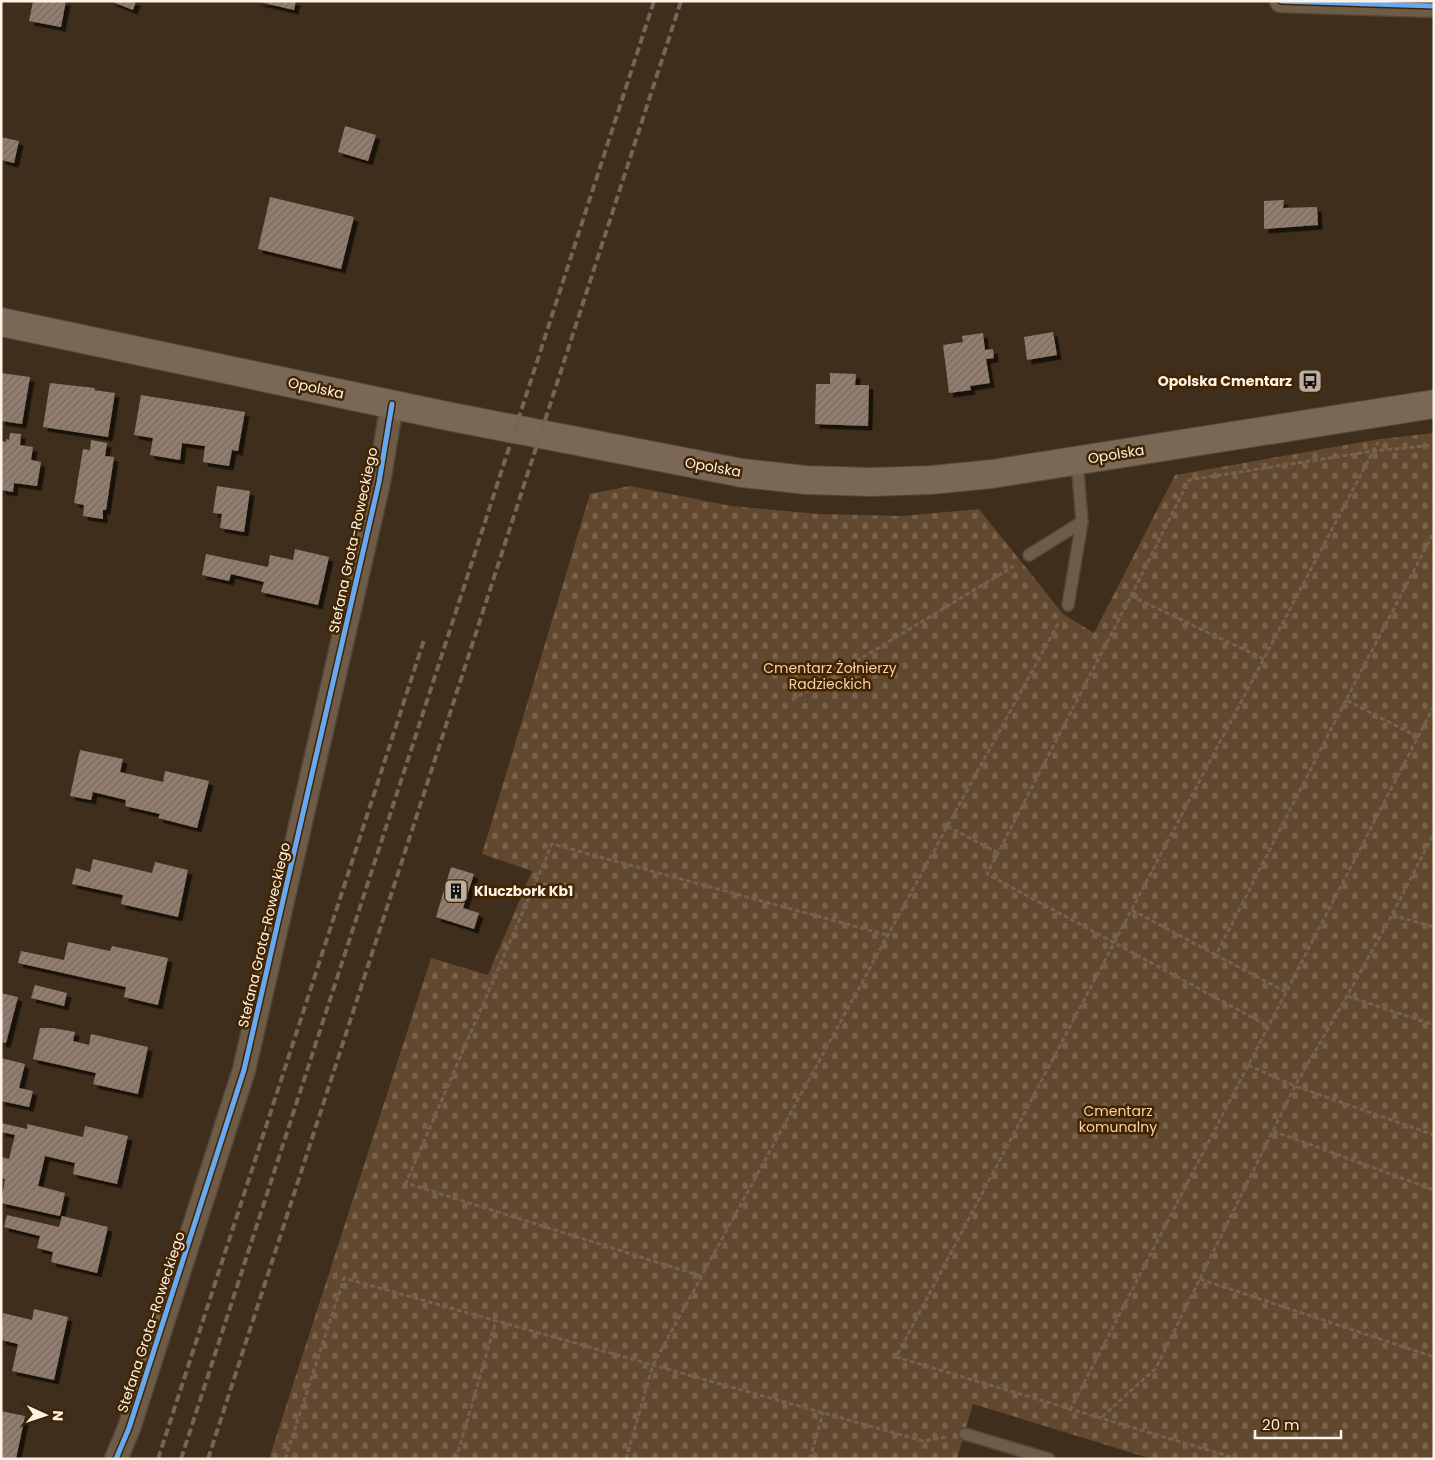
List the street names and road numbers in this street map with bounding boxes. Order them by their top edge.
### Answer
street label: Opolska [286,372,346,404]
street label: Opolska [1086,440,1146,468]
street label: Stefana Grota-Roweckiego [324,445,382,635]
street label: Opolska [683,452,743,482]
street label: Stefana Grota-Roweckiego [233,840,295,1030]
street label: Stefana Grota-Roweckiego [112,1229,190,1415]

